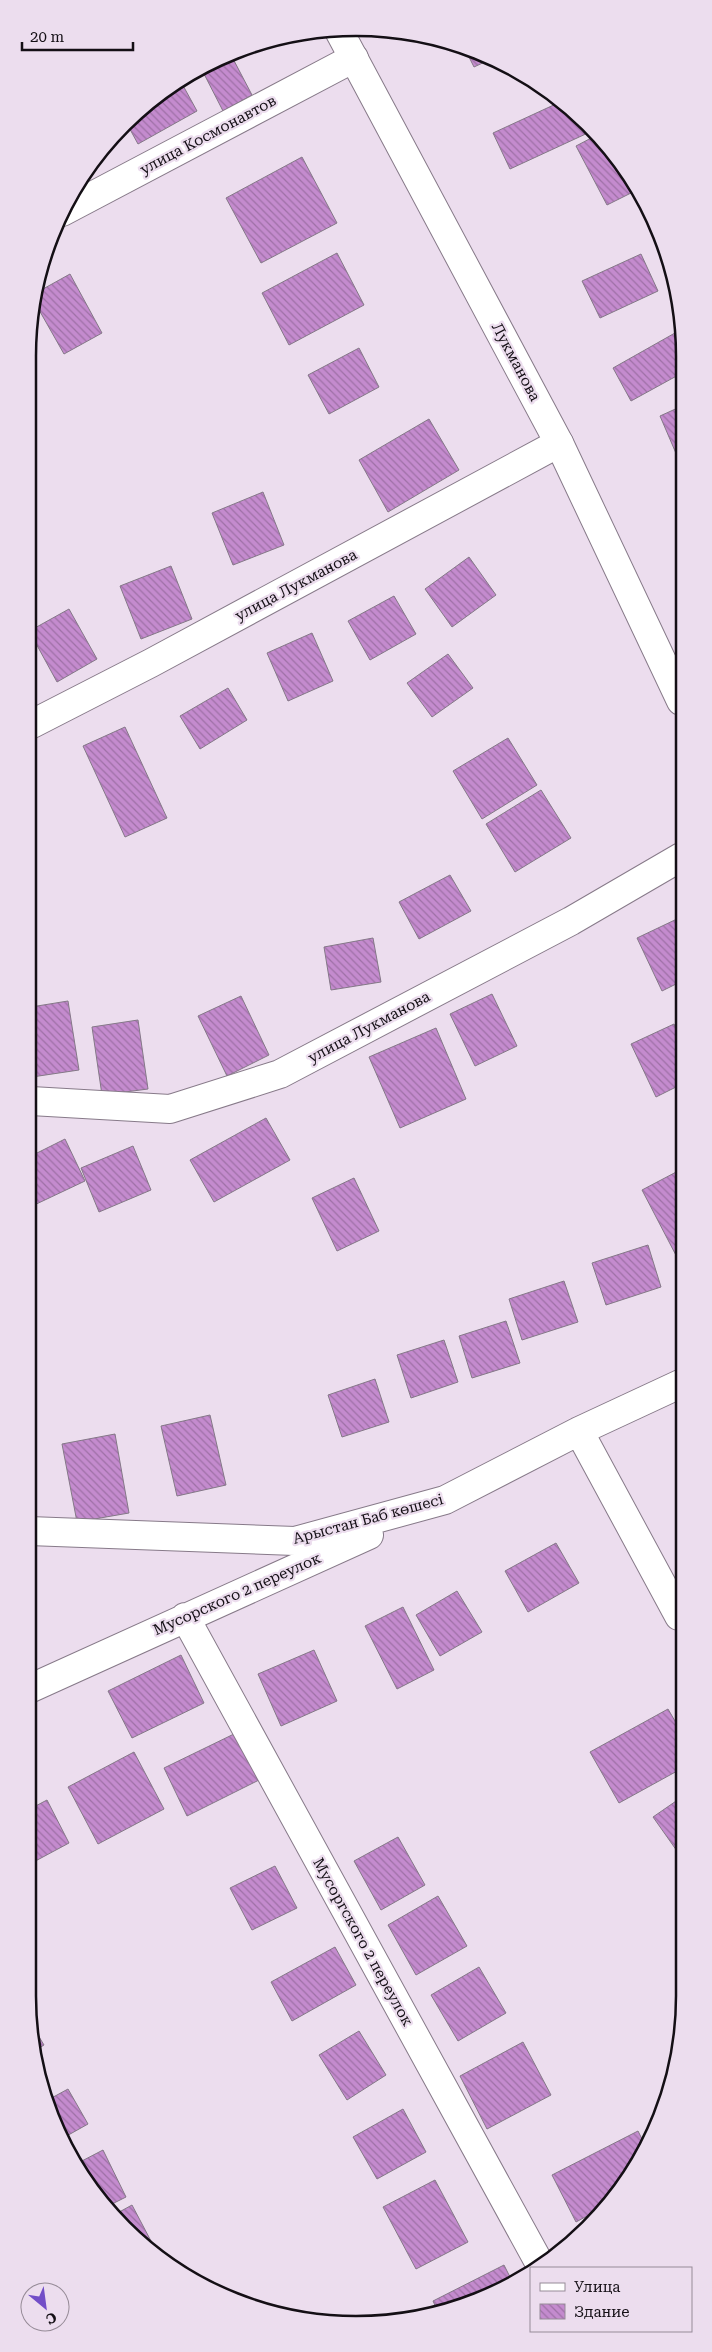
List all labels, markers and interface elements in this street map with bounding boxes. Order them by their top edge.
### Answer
scale bar [22,20,134,52]
text: 20 m [30,28,65,46]
street label: улица Космонавтов [137,91,279,179]
street label: Лукманова [488,320,544,404]
street label: улица Лукманова [232,545,360,625]
street label: улица Лукманова [305,987,433,1067]
street label: Арыстан Баб көшесі [291,1490,445,1548]
street label: Мусорского 2 переулок [150,1549,324,1639]
street label: Мусоргского 2 переулок [309,1855,417,2030]
legend [530,2267,692,2332]
text: Улица [574,2278,620,2296]
north arrow [20,2282,70,2332]
text: Здание [574,2303,630,2321]
text: С [43,2309,59,2328]

